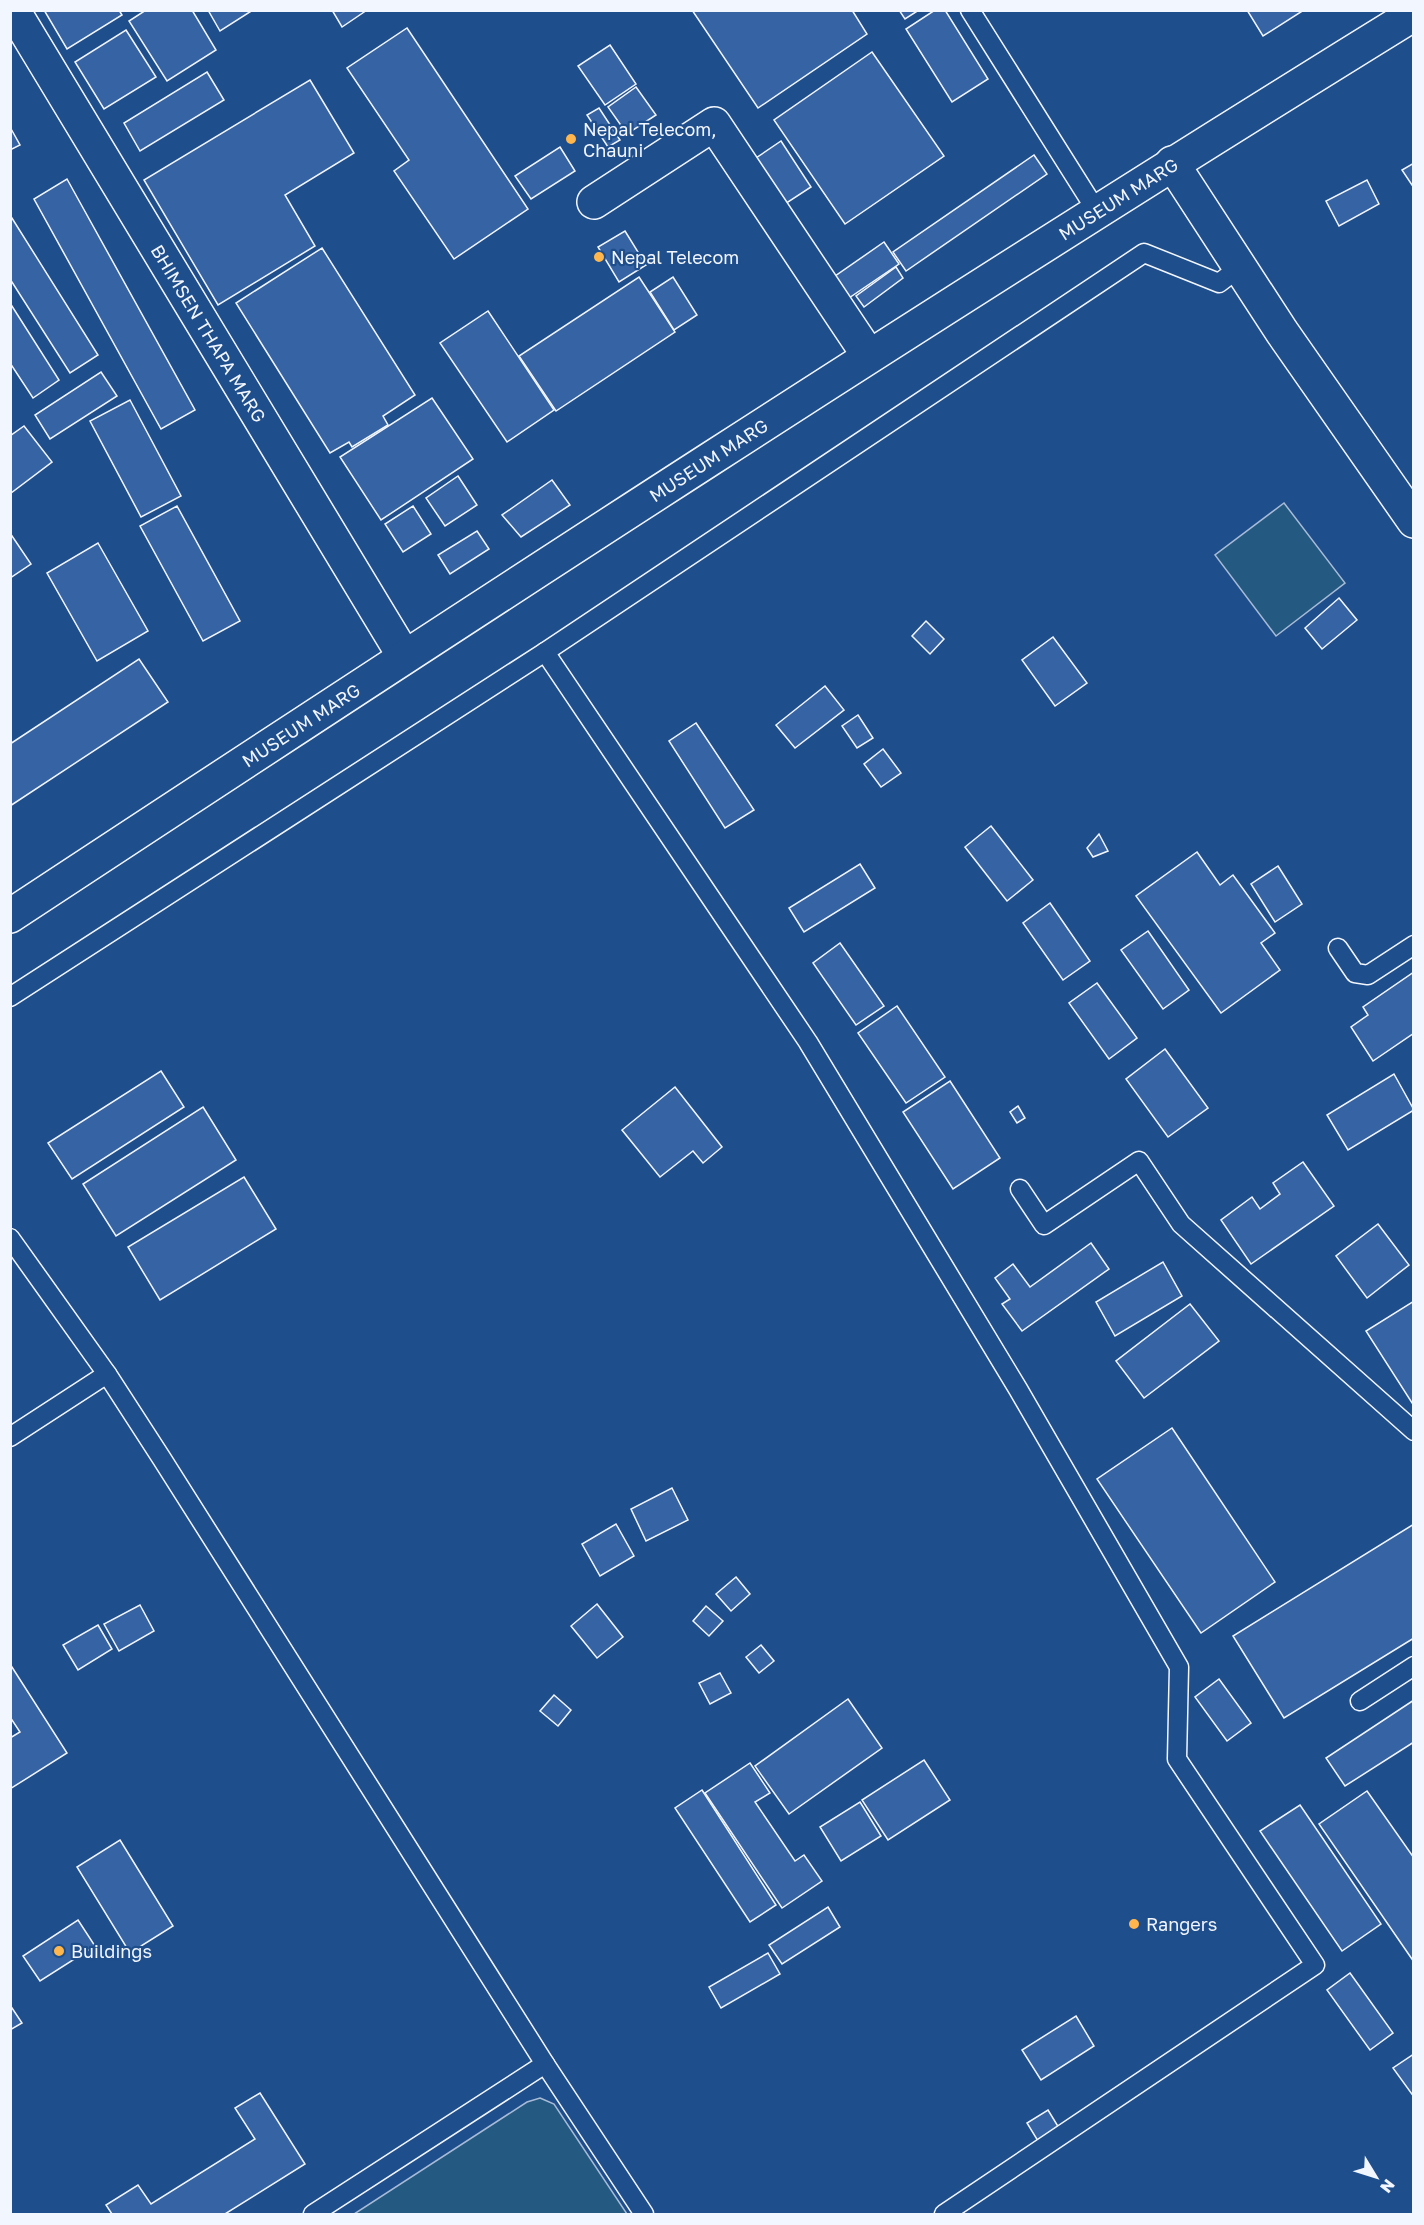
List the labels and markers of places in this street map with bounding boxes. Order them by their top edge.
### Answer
place label: Nepal Telecom, Chauni [583,118,717,161]
marker: Nepal Telecom, Chauni [564,132,578,146]
place label: Nepal Telecom [611,246,739,268]
marker: Nepal Telecom [592,250,606,264]
place label: Rangers [1146,1913,1217,1935]
marker: Rangers [1127,1917,1141,1931]
place label: Buildings [71,1940,152,1962]
marker: Buildings [52,1944,66,1958]

